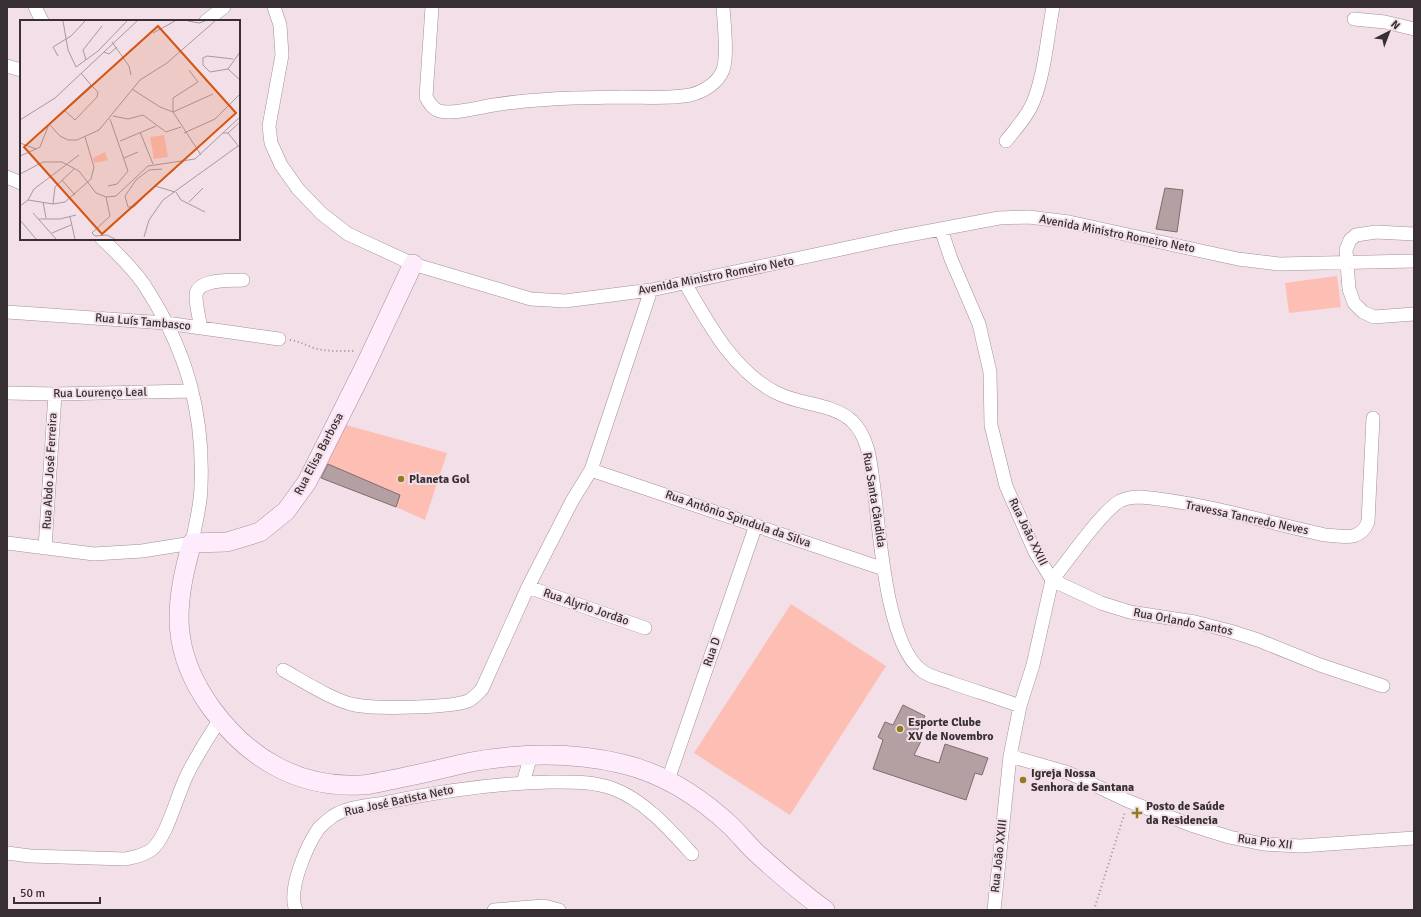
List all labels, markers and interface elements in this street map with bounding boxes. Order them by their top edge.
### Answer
north arrow [1369,12,1409,52]
text: N [1388,18,1403,32]
inset map [20,20,240,240]
street label: Avenida Ministro Romeiro Neto [1038,212,1196,256]
street label: Avenida Ministro Romeiro Neto [637,254,795,298]
street label: Rua Luís Tambasco [95,310,191,334]
street label: Rua Lourenço Leal [53,385,147,401]
street label: Rua Elisa Barbosa [291,410,347,498]
street label: Rua Abdo José Ferreira [39,412,61,530]
street label: Rua Santa Cândida [859,451,889,549]
place label: Planeta Gol [409,472,470,487]
marker: Planeta Gol [396,474,406,484]
street label: Rua Antônio Spindula da Silva [663,487,813,551]
street label: Rua João XXIII [1005,496,1051,568]
street label: Travessa Tancredo Neves [1184,498,1310,538]
street label: Rua Alyrio Jordão [541,585,631,629]
street label: Rua Orlando Santos [1132,605,1234,639]
street label: Rua D [700,635,724,669]
place label: Esporte Clube XV de Novembro [908,715,993,744]
marker: Esporte Clube XV de Novembro [895,724,905,734]
place label: Igreja Nossa Senhora de Santana [1031,766,1134,795]
marker: Igreja Nossa Senhora de Santana [1018,775,1028,785]
street label: Rua José Batista Neto [343,782,455,820]
place label: Posto de Saúde da Residencia [1146,799,1225,828]
marker: Posto de Saúde da Residencia [1131,807,1143,819]
street label: Rua João XXIII [988,819,1010,893]
street label: Rua Pio XII [1237,831,1293,853]
scale bar [14,879,100,905]
text: 50 m [20,886,45,901]

